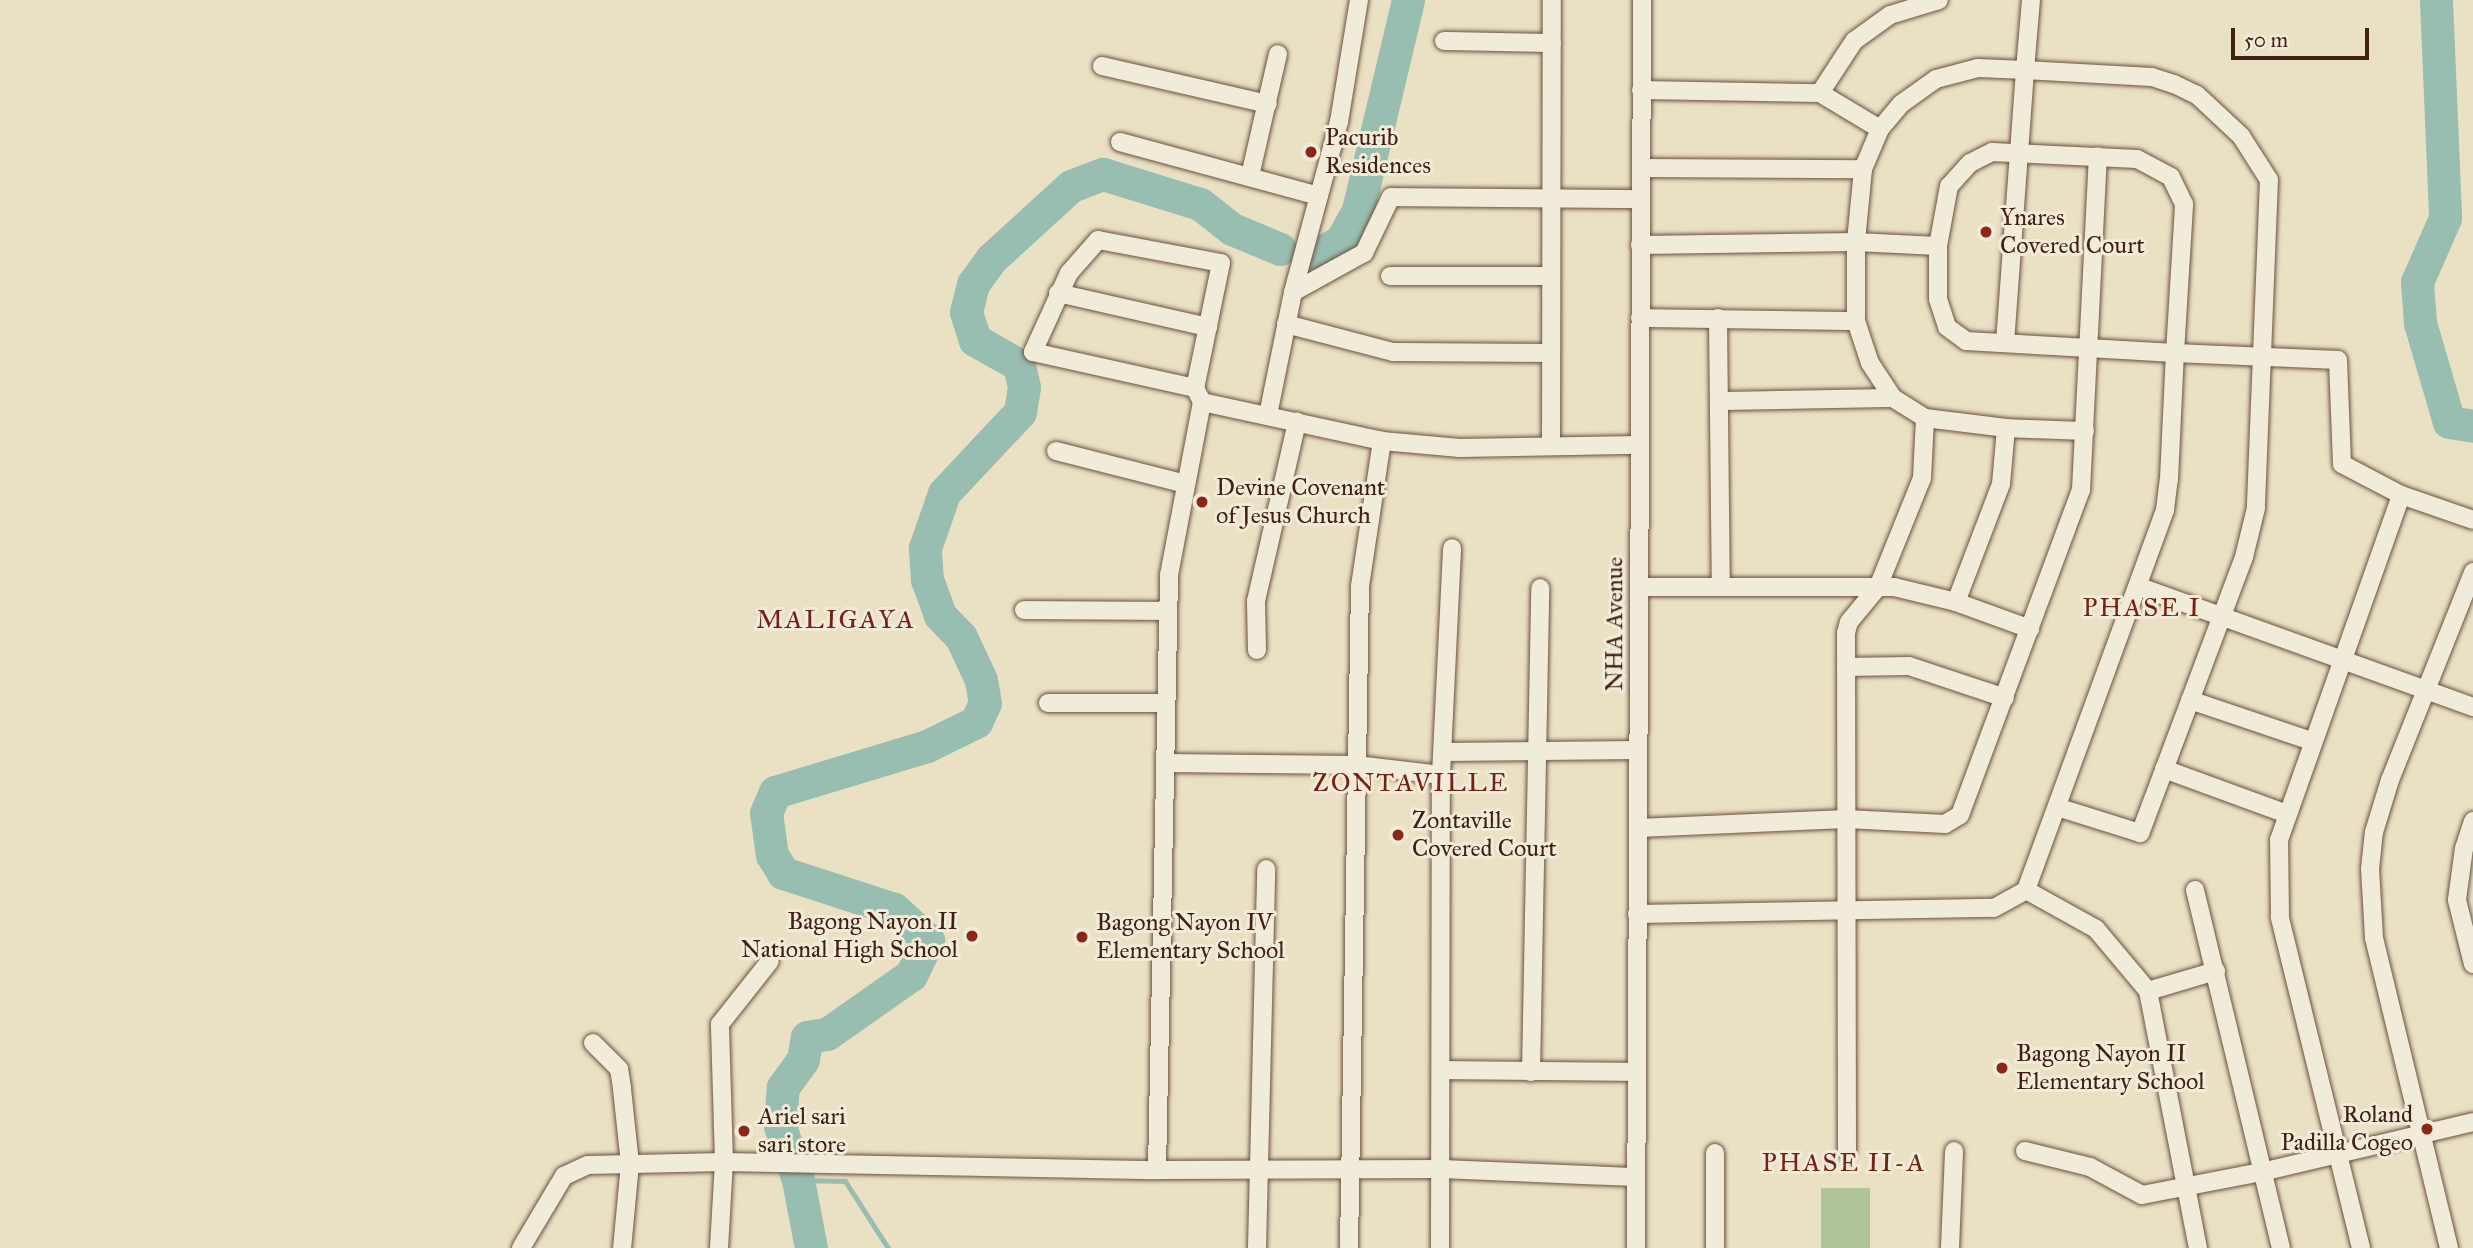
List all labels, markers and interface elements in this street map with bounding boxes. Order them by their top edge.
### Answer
scale bar [2235,14,2373,58]
text: 50 m [2244,27,2288,53]
place label: Pacurib Residences [1325,124,1431,180]
marker: Pacurib Residences [1303,144,1319,160]
place label: Ynares Covered Court [2000,204,2145,260]
marker: Ynares Covered Court [1978,224,1994,240]
place label: Devine Covenant of Jesus Church [1216,474,1385,530]
marker: Devine Covenant of Jesus Church [1194,494,1210,510]
street label: NHA Avenue [1601,557,1629,691]
district label: PHASE I [2083,592,2201,624]
district label: MALIGAYA [757,604,915,636]
district label: ZONTAVILLE [1314,767,1508,799]
place label: Zontaville Covered Court [1412,807,1557,863]
marker: Zontaville Covered Court [1390,827,1406,843]
place label: Bagong Nayon II National High School [741,908,958,964]
place label: Bagong Nayon IV Elementary School [1096,909,1285,965]
marker: Bagong Nayon II National High School [964,928,980,944]
marker: Bagong Nayon IV Elementary School [1074,929,1090,945]
place label: Bagong Nayon II Elementary School [2016,1040,2205,1096]
marker: Bagong Nayon II Elementary School [1994,1060,2010,1076]
place label: Roland Padilla Cogeo [2281,1101,2413,1157]
place label: Ariel sari sari store [758,1103,846,1159]
marker: Roland Padilla Cogeo [2419,1121,2435,1137]
marker: Ariel sari sari store [736,1123,752,1139]
district label: PHASE II-A [1763,1147,1925,1179]

